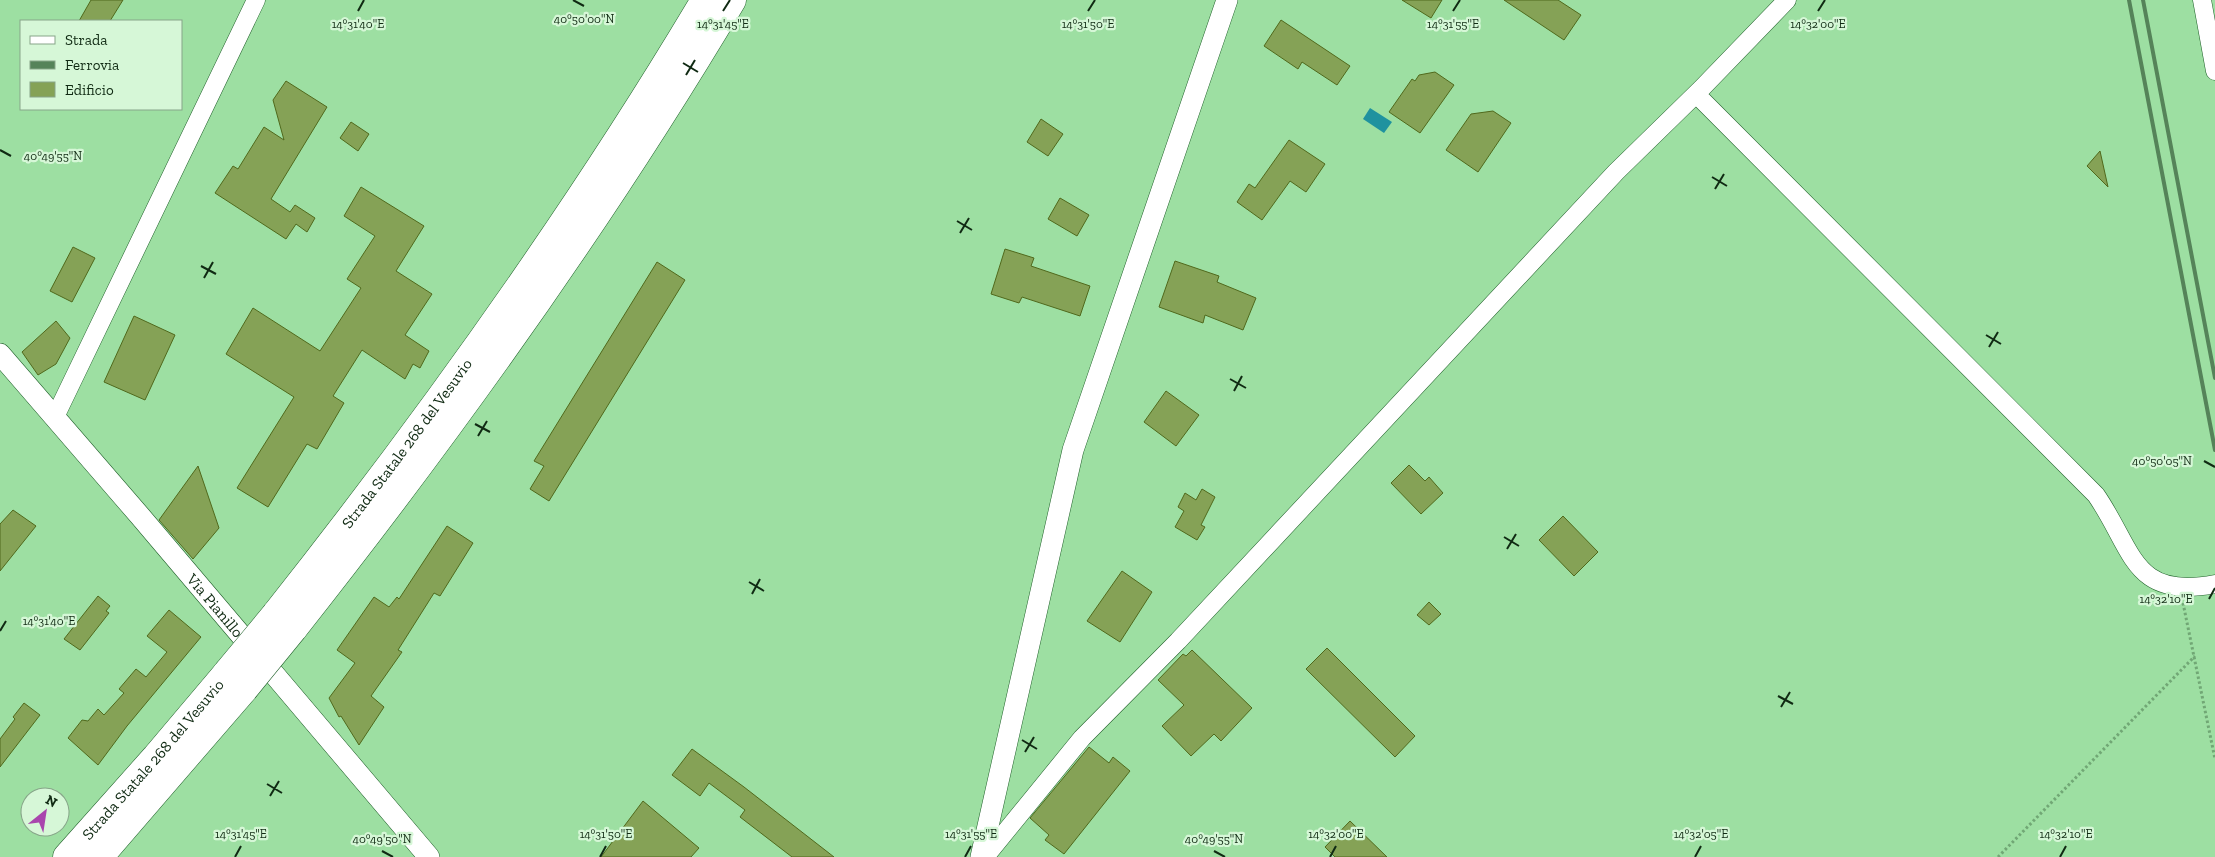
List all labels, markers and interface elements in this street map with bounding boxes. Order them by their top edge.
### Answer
text: 40°50'00"N [554,12,614,26]
text: 14°31'40"E [332,17,384,31]
text: 14°31'45"E [697,17,749,31]
text: 14°31'50"E [1062,17,1114,31]
text: 14°31'55"E [1427,17,1479,31]
text: 14°32'00"E [1790,17,1846,31]
legend [20,20,182,110]
text: Strada [65,31,108,49]
text: Ferrovia [65,56,119,74]
text: Edificio [65,81,114,99]
text: 40°49'55"N [24,149,82,163]
street label: Strada Statale 268 del Vesuvio [338,355,476,532]
text: 40°50'05"N [2132,454,2192,468]
street label: Via Pianillo [182,569,248,641]
text: 14°32'10"E [2140,592,2192,606]
text: 14°31'40"E [23,614,75,628]
street label: Strada Statale 268 del Vesuvio [78,675,228,844]
north arrow [20,787,70,837]
text: N [42,791,60,811]
text: 14°31'45"E [215,827,267,841]
text: 14°31'50"E [580,827,632,841]
text: 14°31'55"E [945,827,997,841]
text: 14°32'00"E [1308,827,1364,841]
text: 14°32'05"E [1674,827,1728,841]
text: 14°32'10"E [2040,827,2092,841]
text: 40°49'50"N [352,832,412,846]
text: 40°49'55"N [1185,832,1243,846]

